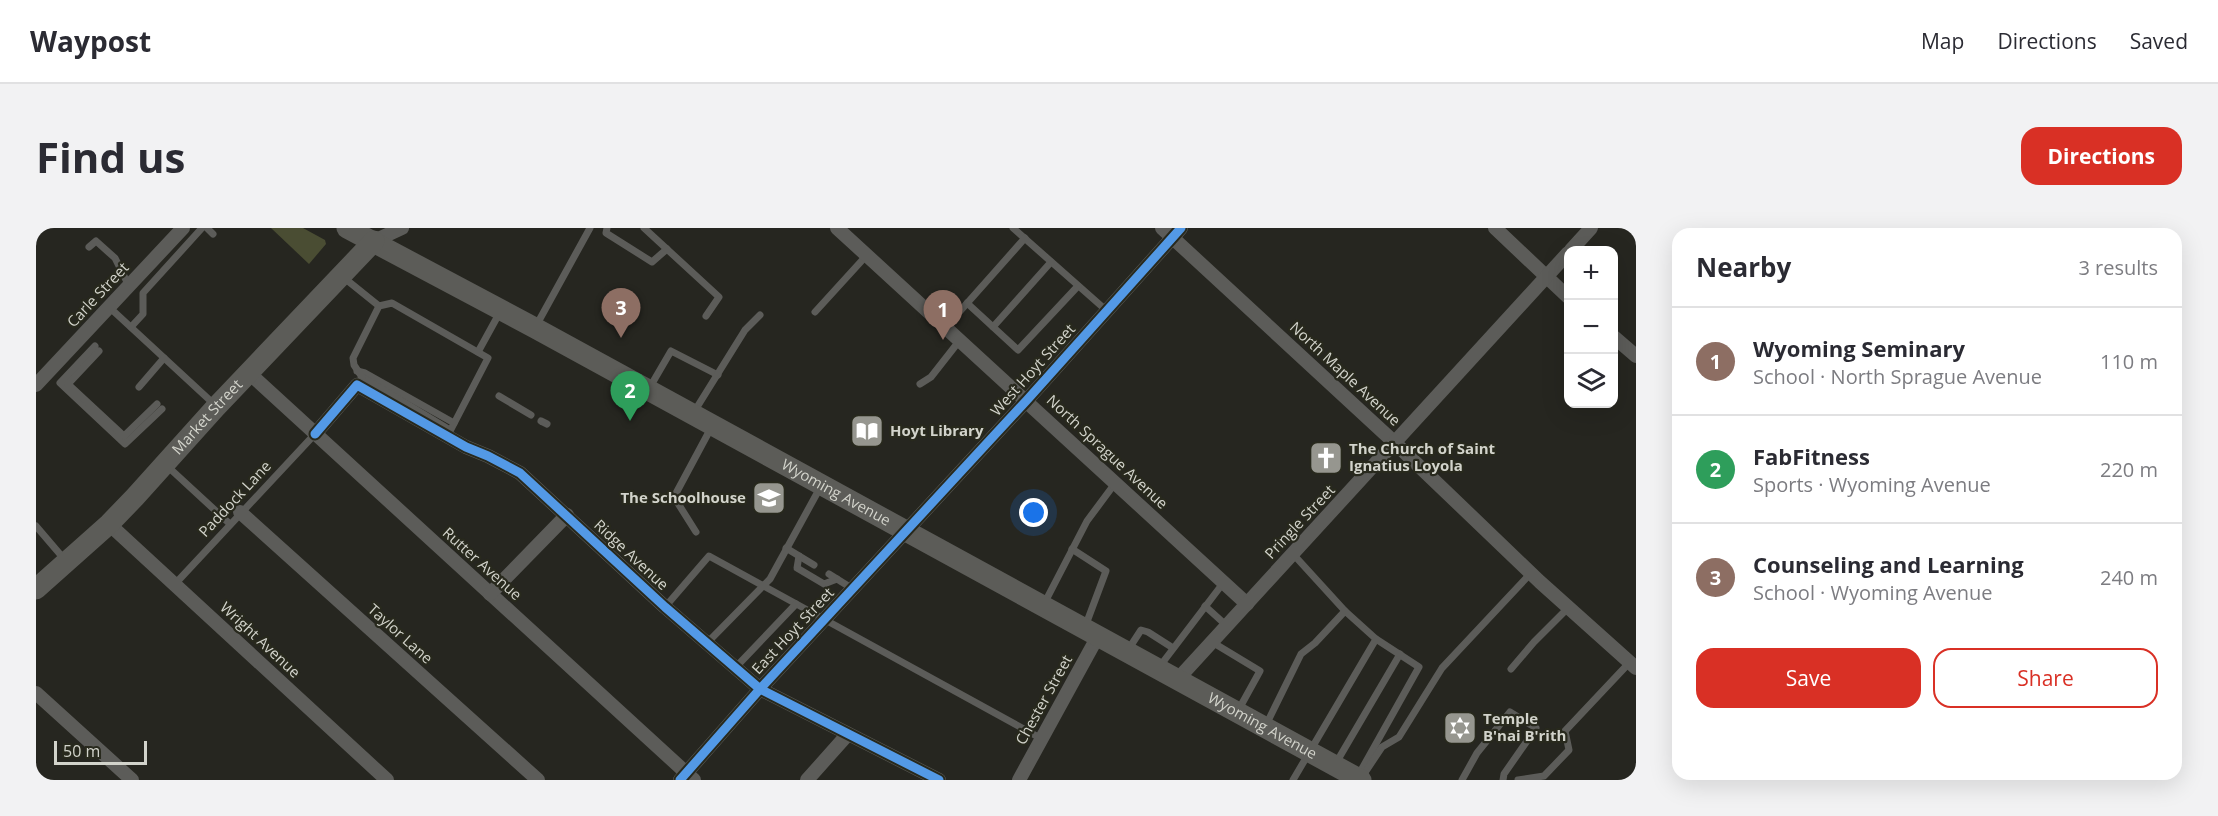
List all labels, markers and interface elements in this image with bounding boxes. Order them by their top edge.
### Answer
text: Waypost [30,22,151,60]
text: Map [1921,27,1964,55]
text: Directions [1997,27,2097,55]
text: Saved [2130,27,2188,55]
button: Directions [2021,127,2182,185]
text: Find us [36,128,185,185]
map controls [1564,246,1618,408]
button: + [1564,246,1618,300]
text: Nearby [1696,249,1791,285]
text: 3 results [2078,254,2158,281]
street label: Carle Street [62,258,133,331]
pin: 3 [602,288,640,338]
pin: 1 [924,291,962,340]
button: − [1564,300,1618,354]
street label: North Maple Avenue [1286,317,1405,430]
street label: West Hoyt Street [986,319,1079,420]
text: Wyoming Seminary [1753,333,1965,363]
text: 1 [1710,348,1721,375]
text: 110 m [2100,348,2158,375]
button: layers [1564,354,1618,408]
text: School · North Sprague Avenue [1753,363,2042,390]
pin: 2 [610,372,650,421]
street label: Market Street [167,374,246,458]
street label: North Sprague Avenue [1043,390,1173,513]
library icon: Hoyt Library [849,413,885,449]
place label: Hoyt Library [890,420,984,440]
place label: The Church of Saint Ignatius Loyola [1349,438,1496,475]
church icon: The Church of Saint Ignatius Loyola [1308,440,1344,476]
text: FabFitness [1753,441,1870,471]
street label: Wyoming Avenue [778,454,895,530]
street label: Paddock Lane [194,456,275,541]
text: 2 [1710,456,1721,483]
text: 220 m [2100,456,2158,483]
text: Sports · Wyoming Avenue [1753,471,1991,498]
school or university icon: The Schoolhouse [751,480,787,516]
street label: Pringle Street [1260,480,1339,563]
place label: The Schoolhouse [620,487,746,507]
your location [1019,498,1048,527]
street label: Ridge Avenue [590,515,673,594]
street label: Rutter Avenue [439,522,526,604]
text: Counseling and Learning [1753,549,2024,579]
text: 3 [1710,564,1721,591]
text: 240 m [2100,564,2158,591]
text: School · Wyoming Avenue [1753,579,1993,606]
street label: East Hoyt Street [747,583,838,678]
street label: Wright Avenue [216,597,305,682]
street label: Taylor Lane [364,599,437,668]
button: Save [1696,648,1921,708]
button: Share [1933,648,2158,708]
street label: Chester Street [1010,651,1076,748]
street label: Wyoming Avenue [1205,687,1321,763]
place label: Temple B'nai B'rith [1483,708,1566,745]
synagogue icon: Temple B'nai B'rith [1442,710,1478,746]
scale bar [54,738,147,766]
text: 50 m [63,740,100,762]

